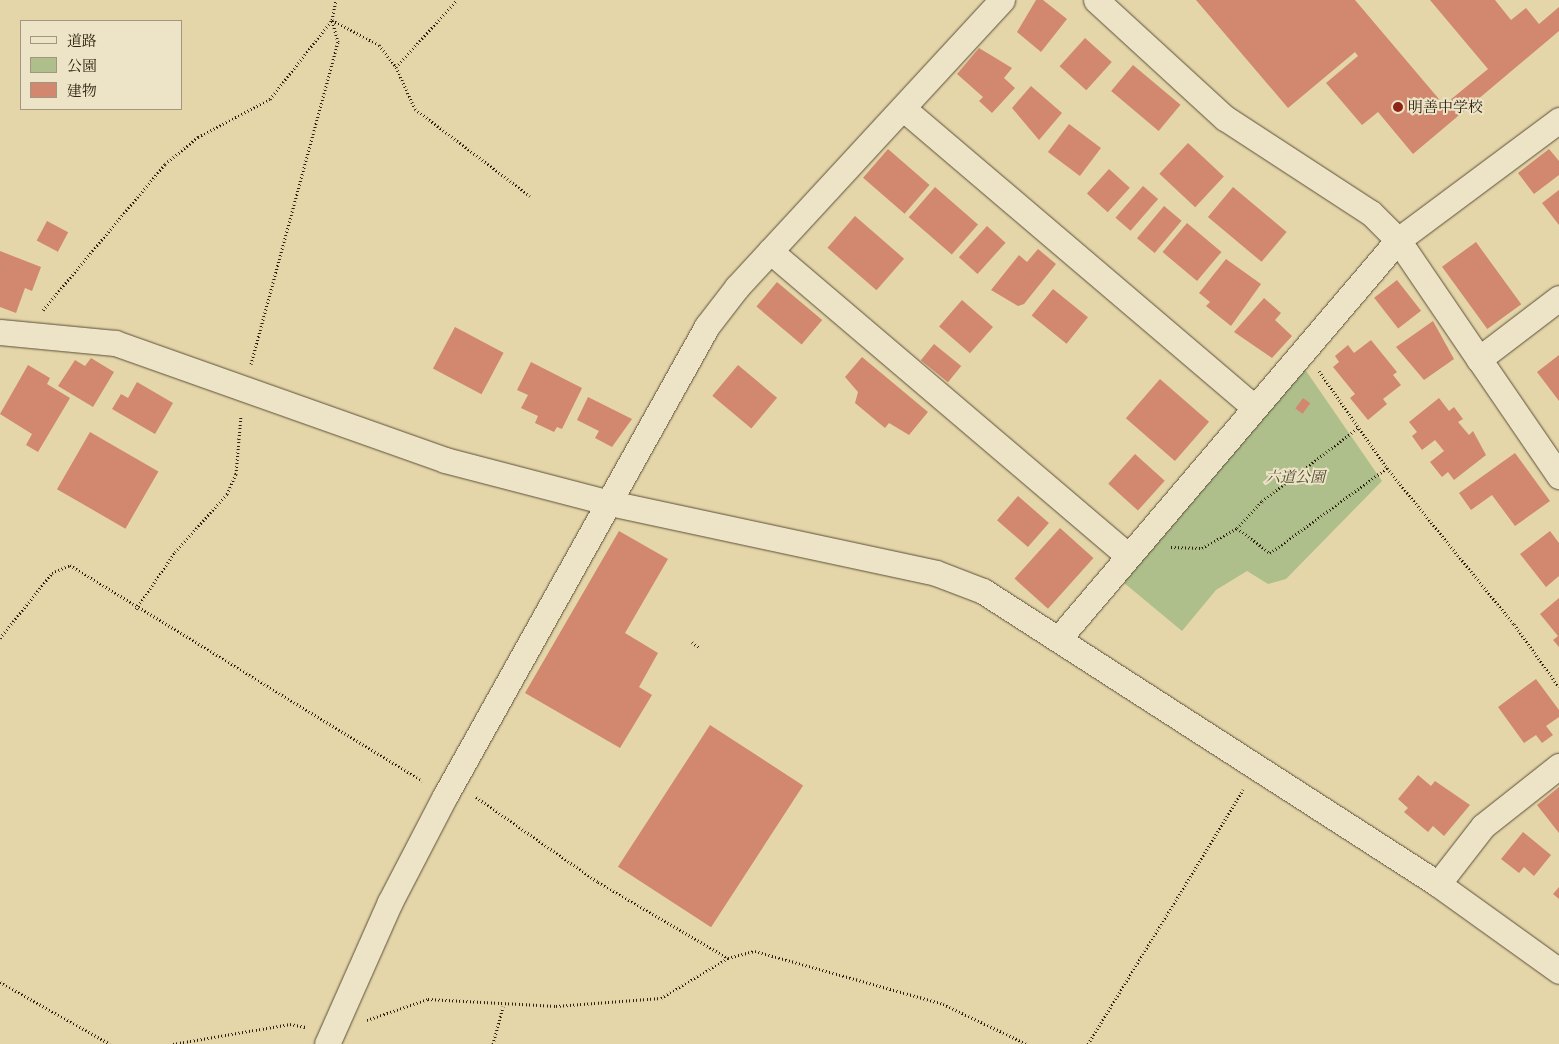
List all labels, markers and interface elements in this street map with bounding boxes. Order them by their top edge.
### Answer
legend [20,20,182,110]
text: 道路 [67,30,97,51]
text: 公園 [67,55,97,76]
text: 建物 [67,80,97,101]
place label: 明善中学校 [1408,98,1483,116]
marker: 明善中学校 [1392,101,1404,113]
park label: 六道公園 [1265,468,1325,486]

